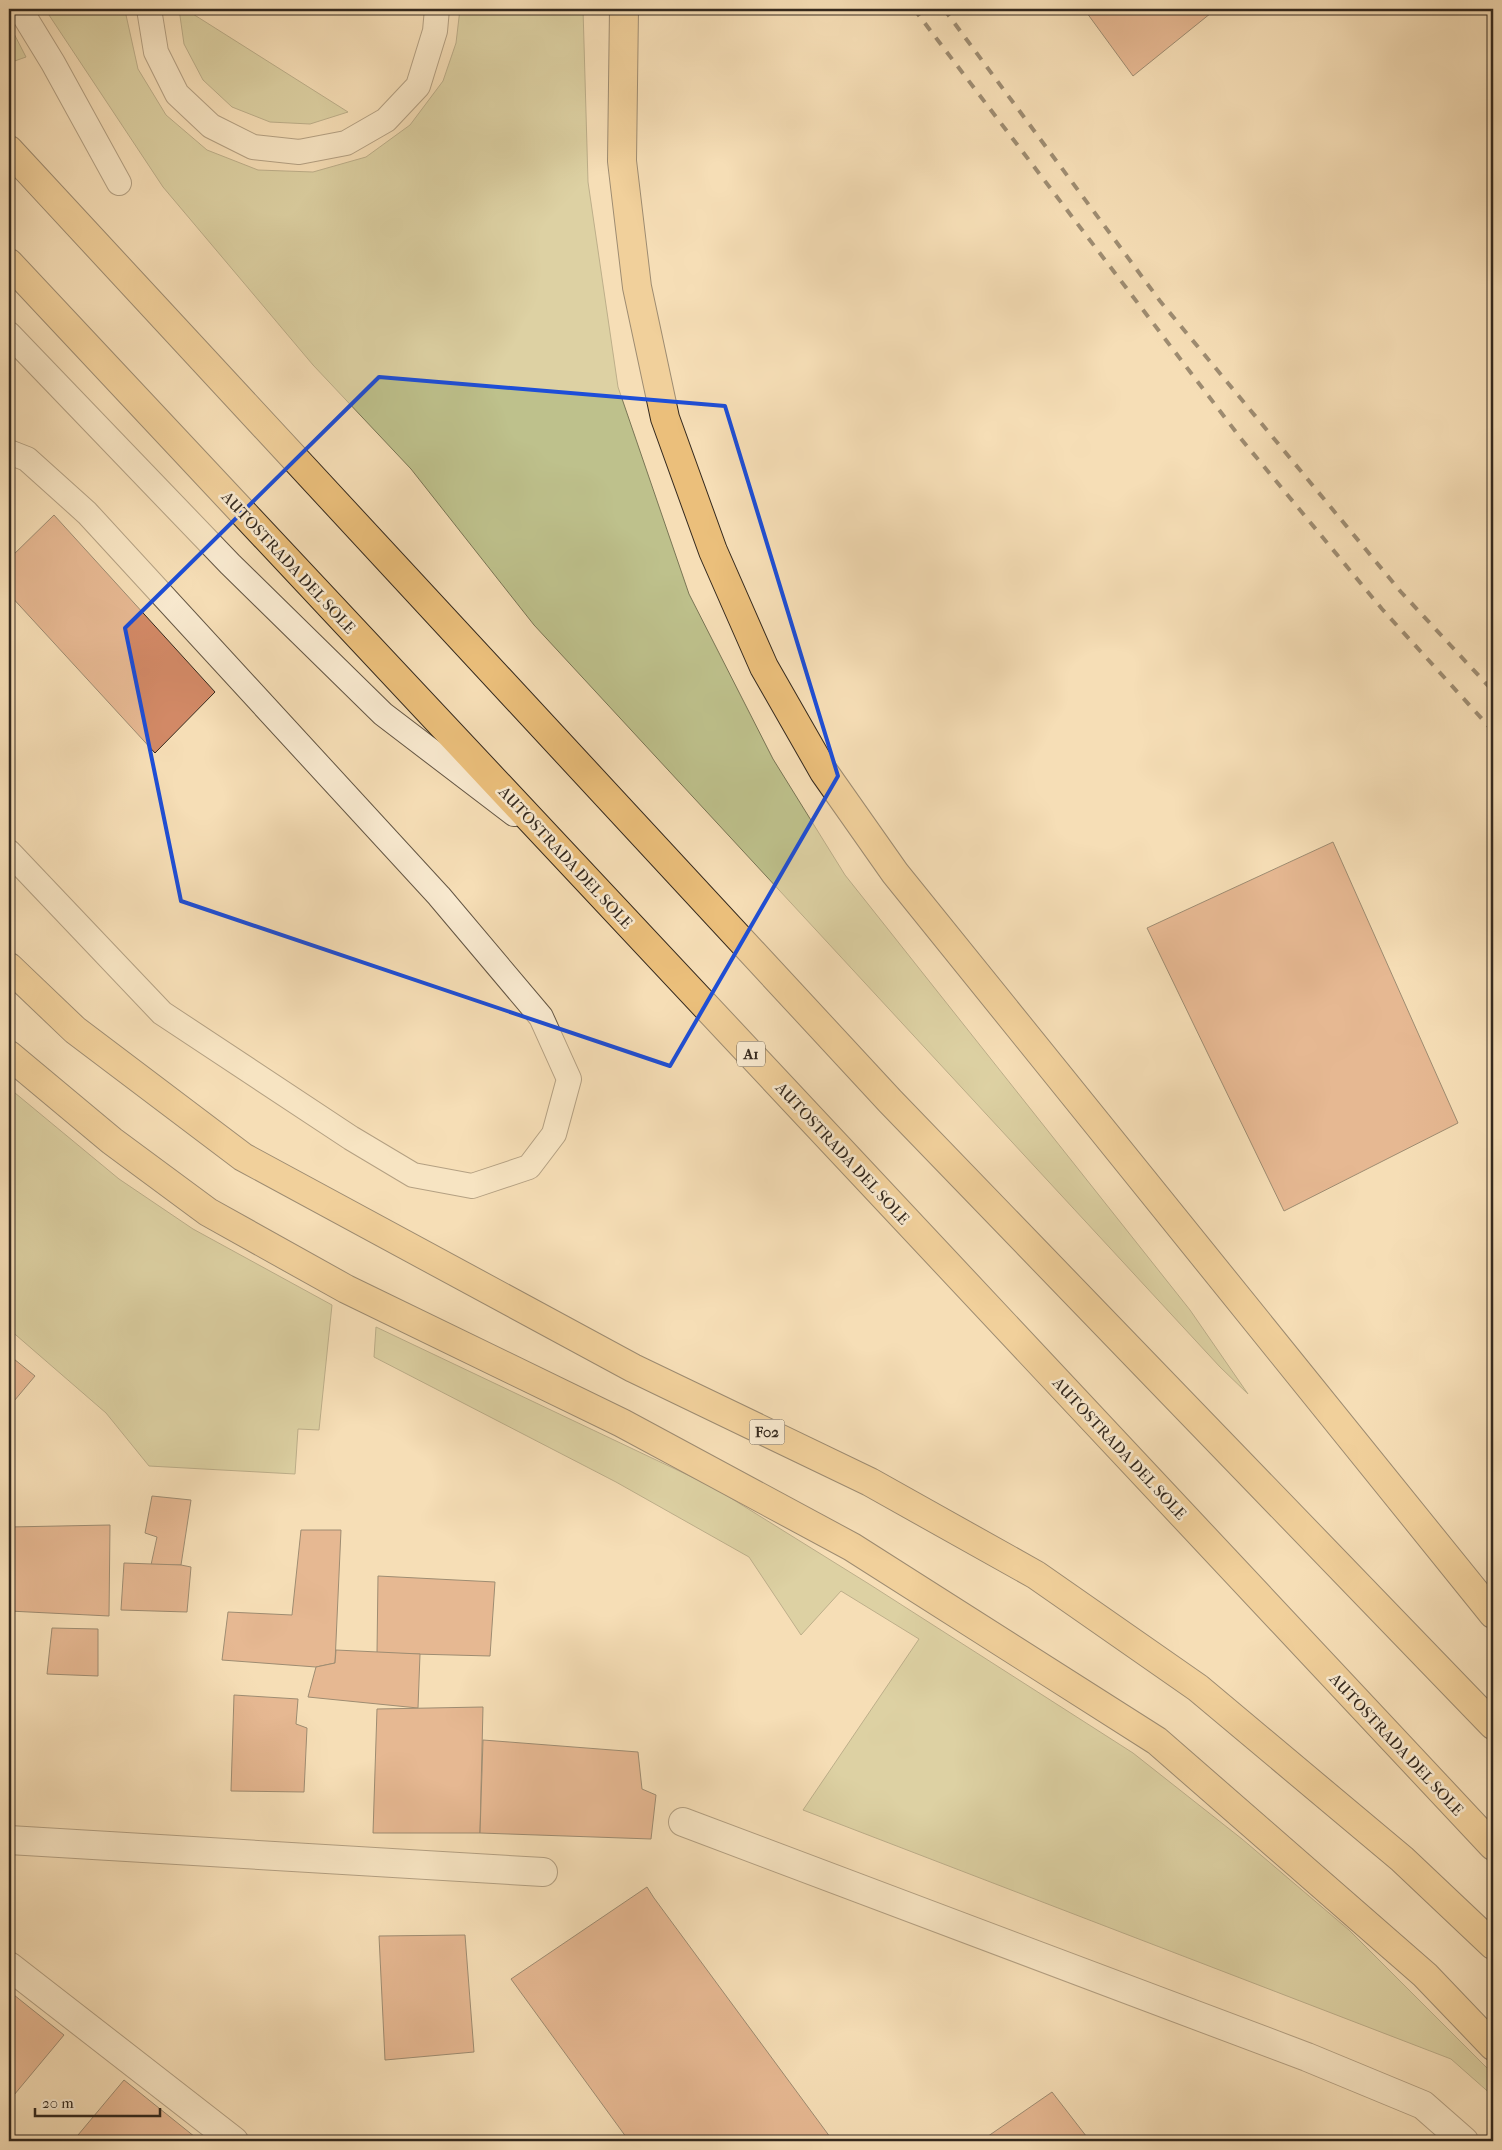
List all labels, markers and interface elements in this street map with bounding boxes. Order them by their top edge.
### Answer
street label: AUTOSTRADA DEL SOLE [217,487,360,637]
street label: AUTOSTRADA DEL SOLE [494,782,637,932]
road number: A1 [737,1042,765,1066]
street label: AUTOSTRADA DEL SOLE [771,1078,914,1228]
street label: AUTOSTRADA DEL SOLE [1048,1373,1191,1523]
road number: F02 [750,1420,784,1444]
street label: AUTOSTRADA DEL SOLE [1325,1669,1468,1819]
scale bar [35,2085,160,2117]
text: 20 m [42,2094,74,2112]

